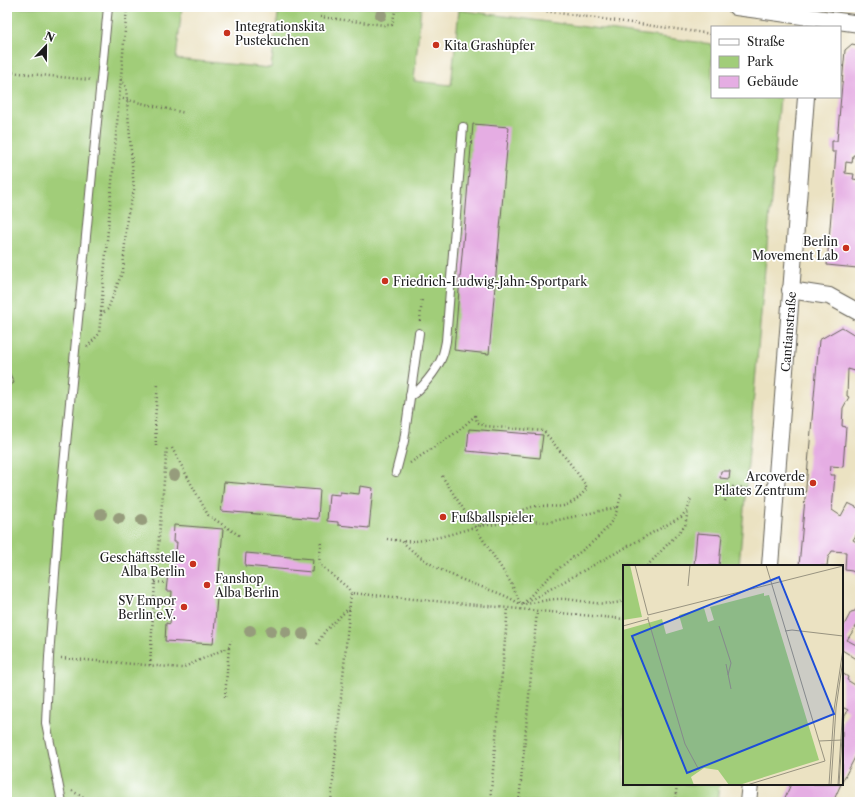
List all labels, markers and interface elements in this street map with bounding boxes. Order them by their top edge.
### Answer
place label: Integrationskita Pustekuchen [235,19,325,48]
north arrow [26,26,66,66]
legend [711,26,841,98]
text: N [43,28,57,45]
marker: Integrationskita Pustekuchen [222,28,232,38]
text: Straße [747,34,785,49]
place label: Kita Grashüpfer [444,38,535,53]
marker: Kita Grashüpfer [431,40,441,50]
text: Park [747,54,774,69]
text: Gebäude [747,74,799,89]
place label: Berlin Movement Lab [752,234,838,263]
marker: Berlin Movement Lab [841,243,851,253]
place label: Friedrich-Ludwig-Jahn-Sportpark [393,274,588,289]
marker: Friedrich-Ludwig-Jahn-Sportpark [380,276,390,286]
street label: Cantianstraße [777,291,799,373]
place label: Arcoverde Pilates Zentrum [714,469,805,498]
marker: Arcoverde Pilates Zentrum [808,478,818,488]
place label: Fußballspieler [451,510,534,525]
marker: Fußballspieler [438,512,448,522]
place label: Geschäftsstelle Alba Berlin [100,550,185,579]
marker: Geschäftsstelle Alba Berlin [188,559,198,569]
inset map [623,565,843,785]
place label: Fanshop Alba Berlin [214,571,279,600]
marker: Fanshop Alba Berlin [202,580,212,590]
place label: SV Empor Berlin e.V. [118,593,176,622]
marker: SV Empor Berlin e.V. [179,602,189,612]

